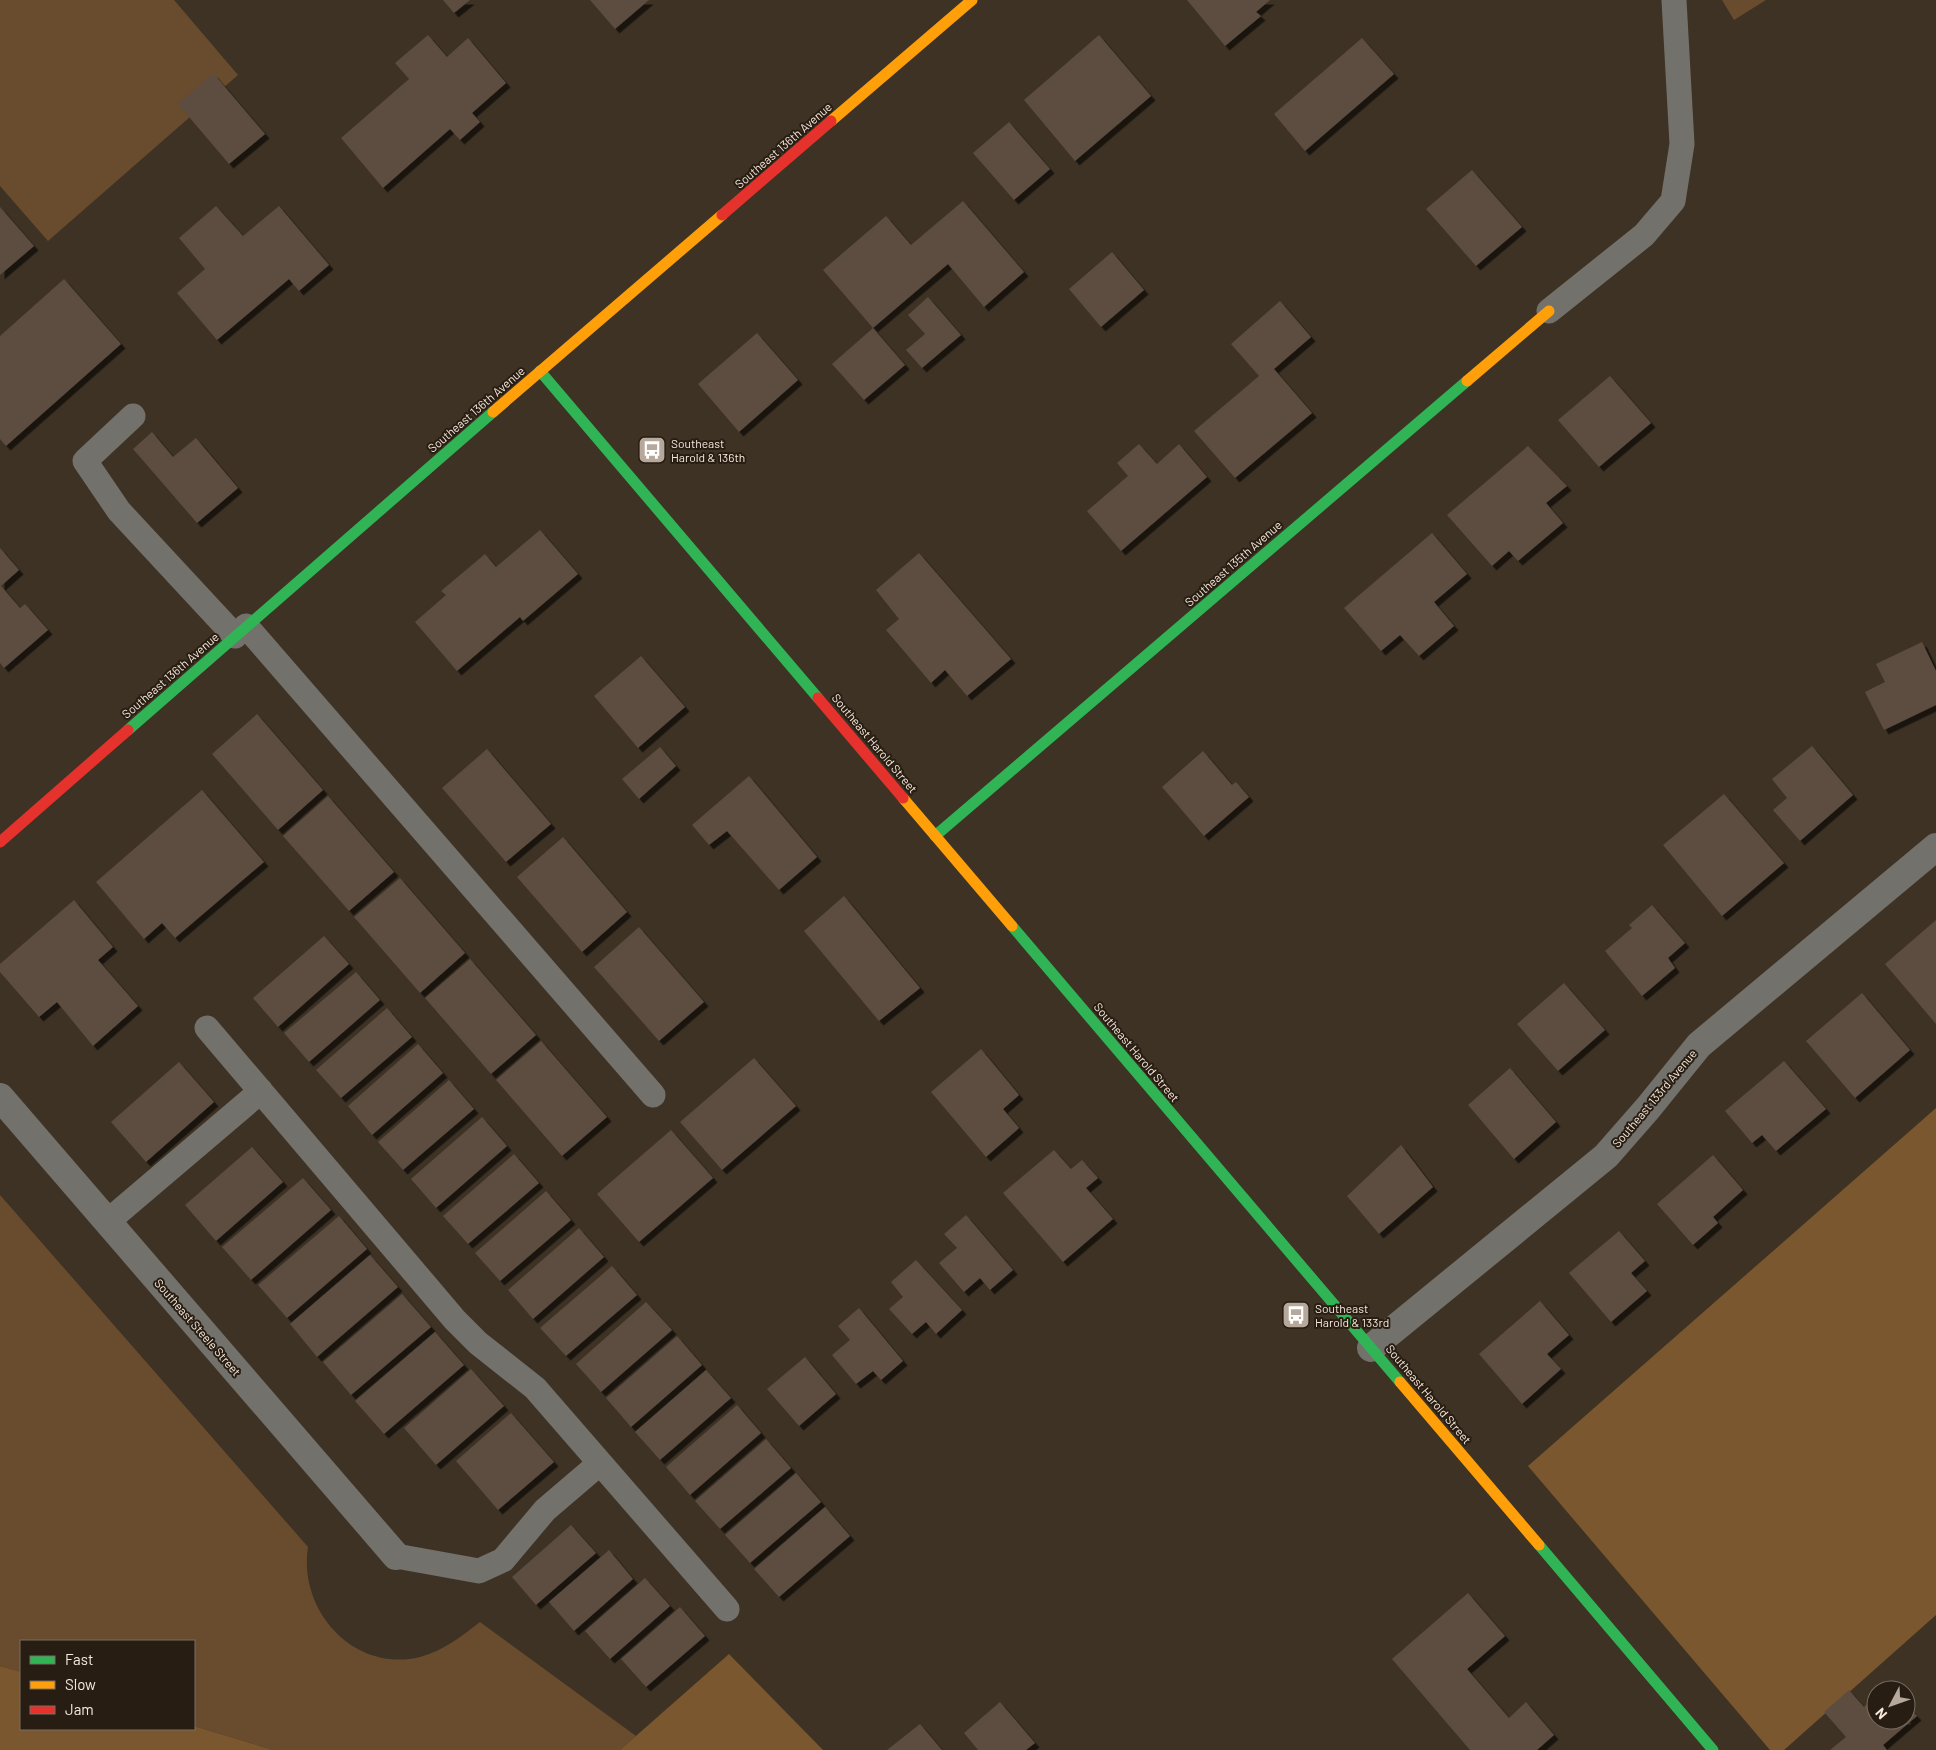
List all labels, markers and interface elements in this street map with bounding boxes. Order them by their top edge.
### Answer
street label: Southeast 136th Avenue [732,99,834,191]
street label: Southeast 136th Avenue [425,363,527,455]
bus stop icon: Southeast Harold & 136th [637,435,667,465]
place label: Southeast Harold & 136th [671,436,745,464]
street label: Southeast 135th Avenue [1182,517,1284,609]
street label: Southeast 136th Avenue [119,629,221,721]
street label: Southeast Harold Street [829,691,921,795]
street label: Southeast Harold Street [1091,1000,1183,1104]
street label: Southeast 133rd Avenue [1609,1046,1699,1150]
street label: Southeast Steele Street [152,1276,244,1378]
bus stop icon: Southeast Harold & 133rd [1281,1300,1311,1330]
place label: Southeast Harold & 133rd [1315,1301,1389,1329]
street label: Southeast Harold Street [1383,1342,1475,1446]
legend [20,1640,195,1730]
text: Fast [65,1650,93,1668]
text: Slow [65,1675,96,1693]
north arrow [1866,1680,1916,1730]
text: Jam [65,1700,94,1718]
text: N [1871,1705,1890,1723]

